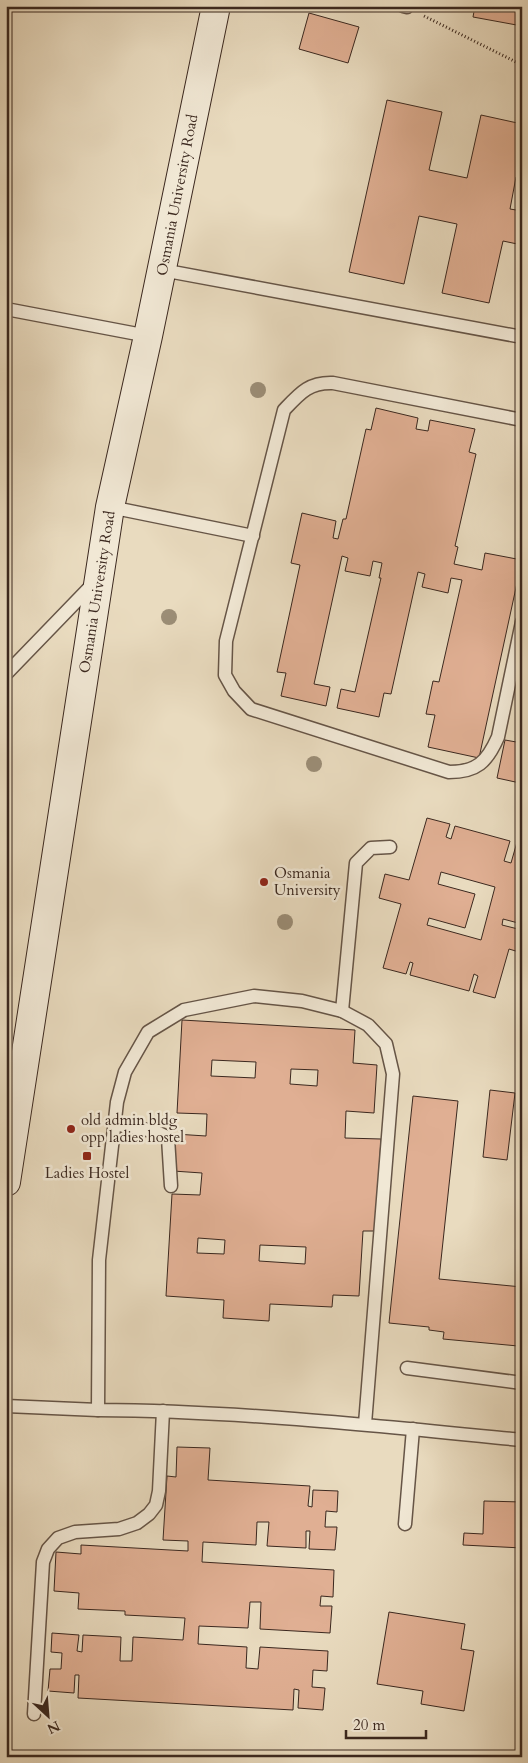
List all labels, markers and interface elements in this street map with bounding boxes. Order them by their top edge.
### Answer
street label: Osmania University Road [152,113,202,277]
street label: Osmania University Road [74,509,120,675]
place label: Osmania University [274,863,341,900]
marker: Osmania University [258,876,270,888]
place label: old admin bldg opp ladies hostel [81,1110,184,1147]
marker: old admin bldg opp ladies hostel [65,1123,77,1135]
marker: Ladies Hostel [81,1150,93,1162]
place label: Ladies Hostel [45,1163,130,1183]
north arrow [22,1690,72,1740]
scale bar [346,1708,426,1740]
text: 20 m [353,1715,385,1735]
text: N [44,1716,63,1738]

